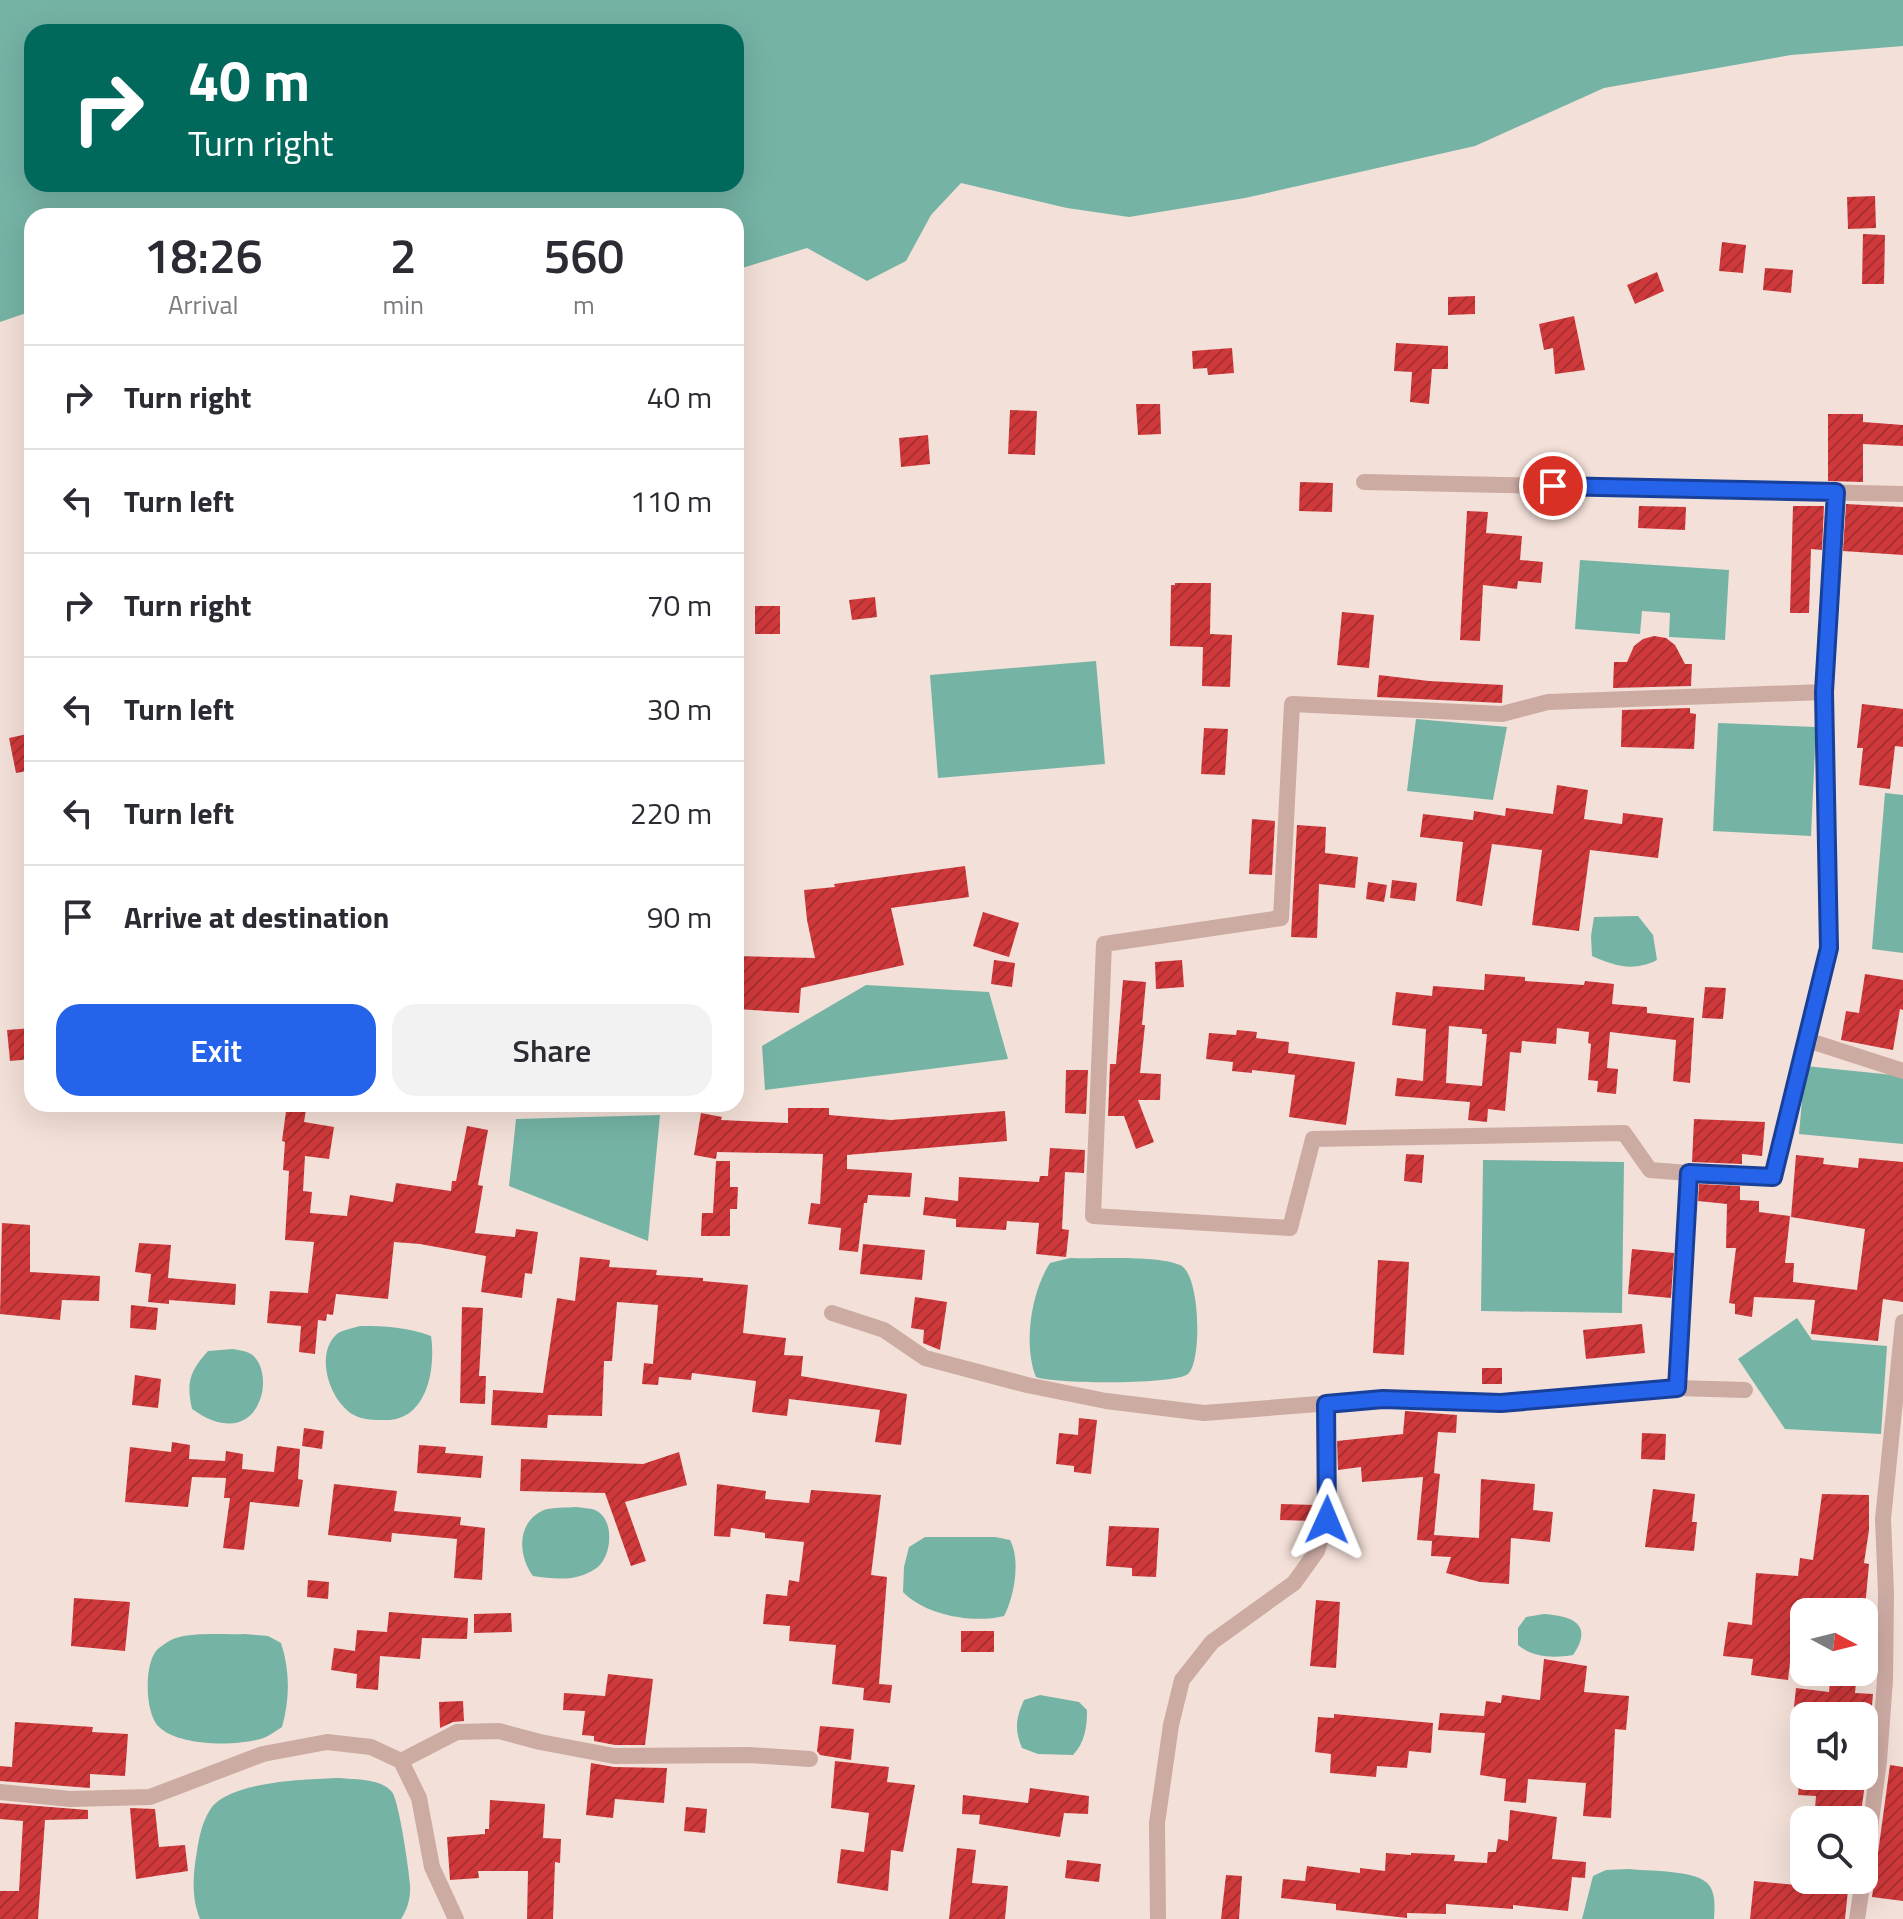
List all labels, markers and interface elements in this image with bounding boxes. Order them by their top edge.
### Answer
text: 40 m [188,38,310,123]
icon: right [56,56,160,160]
text: Turn right [188,115,333,170]
text: 18:26 [144,219,263,292]
text: 2 [390,219,417,292]
text: 560 [544,219,624,292]
text: Arrival [168,285,238,324]
text: min [382,285,424,324]
text: m [573,285,595,324]
text: Turn right [124,374,252,420]
text: 40 m [647,374,712,420]
icon: right [56,375,100,419]
pin [1519,452,1587,520]
icon: arrive [1531,464,1575,508]
text: Turn left [124,478,234,524]
text: 110 m [630,478,712,524]
icon: left [56,479,100,523]
text: Turn right [124,582,252,628]
text: 70 m [647,582,712,628]
icon: right [56,583,100,627]
text: Turn left [124,686,234,732]
text: 30 m [647,686,712,732]
icon: left [56,687,100,731]
text: Turn left [124,790,234,836]
text: 220 m [630,790,712,836]
icon: left [56,791,100,835]
text: Arrive at destination [124,894,389,940]
text: 90 m [647,894,712,940]
icon: arrive [56,895,100,939]
button: Exit [56,1004,376,1096]
button: Share [392,1004,712,1096]
position arrow [1285,1478,1369,1562]
north arrow [1790,1598,1878,1686]
map controls [1790,1598,1878,1894]
button: sound [1790,1702,1878,1790]
button: search [1790,1806,1878,1894]

